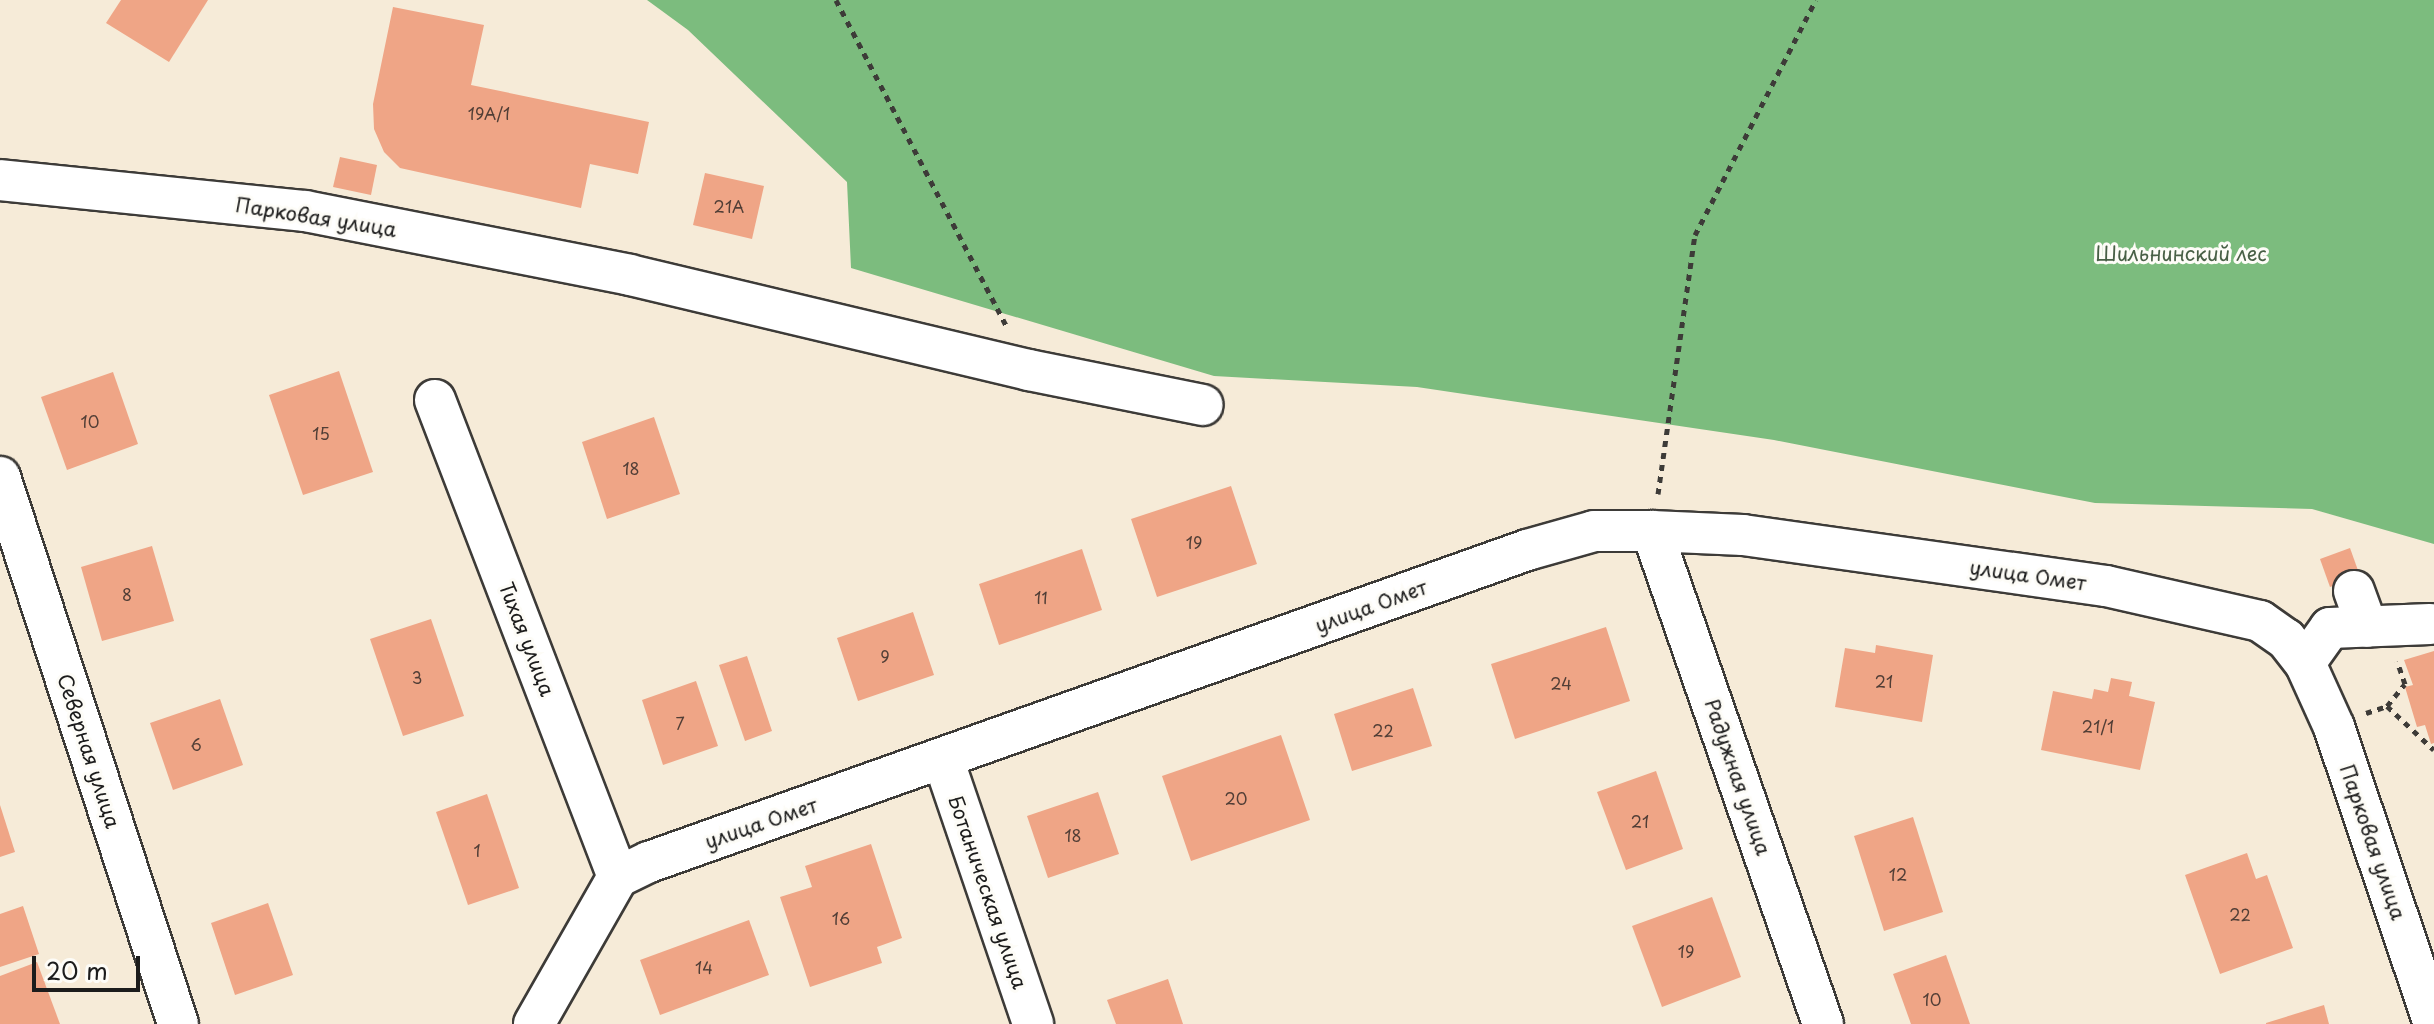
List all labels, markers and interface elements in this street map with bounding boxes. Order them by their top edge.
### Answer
house number: 19А/1 [468,103,510,123]
street label: Парковая улица [233,192,399,242]
house number: 21А [714,196,744,216]
park label: Шильнинский лес [2095,241,2267,265]
house number: 10 [81,411,99,431]
house number: 15 [312,423,330,443]
house number: 18 [622,458,640,478]
house number: 19 [1186,532,1202,552]
street label: улица Омет [1968,555,2088,595]
street label: улица Омет [1311,575,1431,637]
street label: Тихая улица [494,578,560,700]
house number: 8 [122,584,132,604]
house number: 11 [1034,587,1048,607]
house number: 9 [880,646,890,666]
house number: 3 [412,667,422,687]
street label: Северная улица [53,670,125,832]
house number: 21 [1875,671,1893,691]
house number: 24 [1550,673,1572,693]
street label: Радужная улица [1700,695,1776,859]
house number: 7 [675,713,685,733]
house number: 21/1 [2082,716,2114,736]
house number: 22 [1372,720,1394,740]
house number: 6 [190,734,202,754]
street label: Парковая улица [2335,761,2411,923]
house number: 20 [1225,788,1247,808]
street label: улица Омет [701,792,821,854]
street label: Ботаническая улица [943,792,1033,992]
house number: 21 [1631,811,1649,831]
house number: 18 [1064,825,1082,845]
house number: 1 [473,840,481,860]
house number: 12 [1889,864,1907,884]
house number: 22 [2229,904,2251,924]
house number: 16 [832,908,850,928]
scale bar [36,940,144,990]
house number: 19 [1678,941,1694,961]
text: 20 m [46,952,108,988]
house number: 14 [695,957,713,977]
house number: 10 [1923,989,1941,1009]

